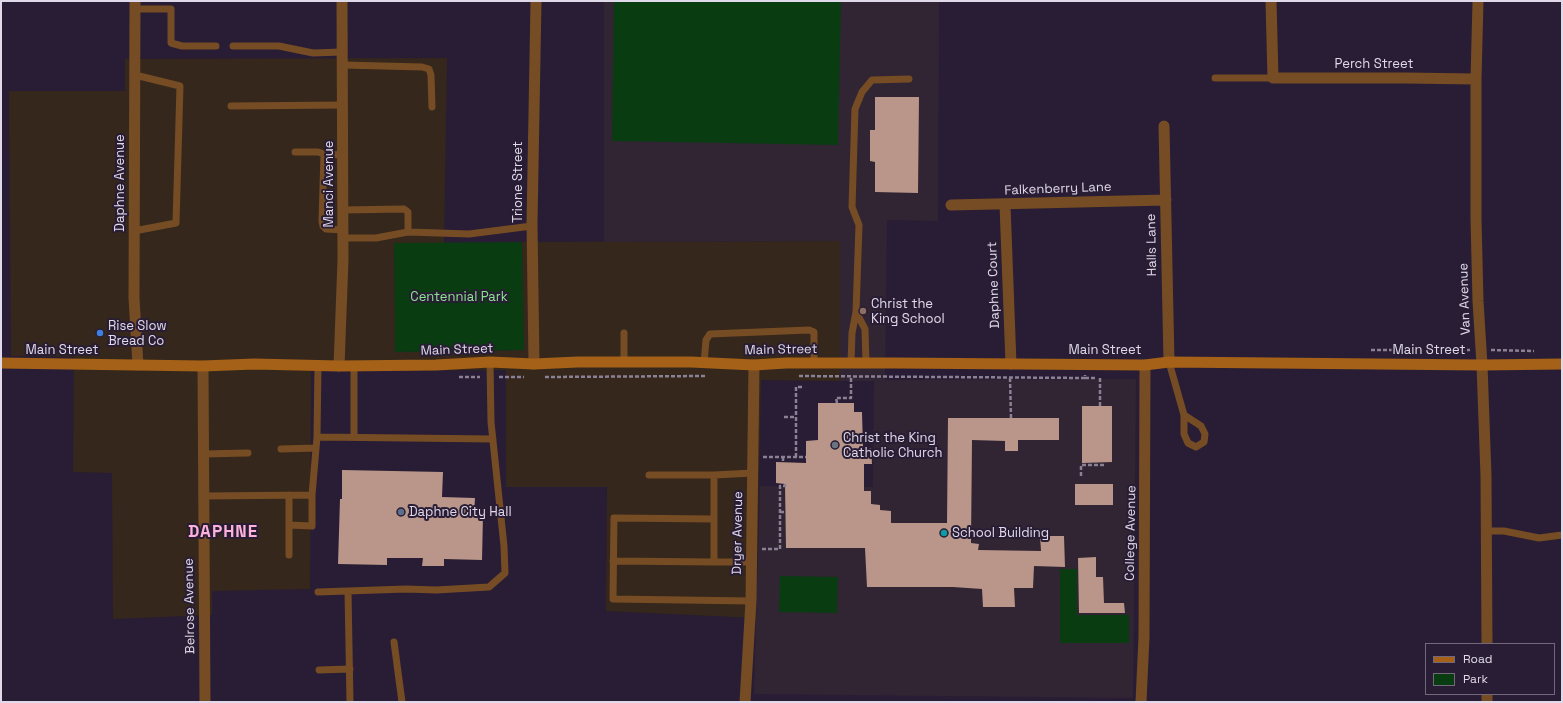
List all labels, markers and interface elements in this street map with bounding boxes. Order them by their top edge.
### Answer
street label: Perch Street [1335,56,1413,72]
street label: Daphne Avenue [112,134,128,232]
street label: Manci Avenue [321,141,337,227]
street label: Trione Street [510,141,526,223]
street label: Falkenberry Lane [1004,179,1112,199]
street label: Halls Lane [1144,213,1160,277]
street label: Daphne Court [985,241,1003,329]
street label: Van Avenue [1456,263,1474,335]
park label: Centennial Park [410,289,508,305]
place label: Christ the King School [871,296,945,327]
marker: Christ the King School [858,306,868,316]
place label: Rise Slow Bread Co [108,318,167,349]
marker: Rise Slow Bread Co [95,328,105,338]
street label: Main Street [420,341,494,359]
street label: Main Street [26,342,98,358]
street label: Main Street [744,342,818,358]
street label: Main Street [1069,342,1141,358]
street label: Main Street [1393,342,1465,358]
place label: Christ the King Catholic Church [843,430,942,461]
marker: Christ the King Catholic Church [830,440,840,450]
street label: College Avenue [1122,485,1140,581]
street label: Dryer Avenue [729,491,747,575]
place label: Daphne City Hall [409,504,512,520]
marker: Daphne City Hall [396,507,406,517]
district label: DAPHNE [188,522,258,542]
place label: School Building [952,525,1049,541]
marker: School Building [939,528,949,538]
street label: Belrose Avenue [181,558,199,654]
legend [1425,643,1555,695]
text: Road [1463,651,1492,667]
text: Park [1463,671,1488,687]

